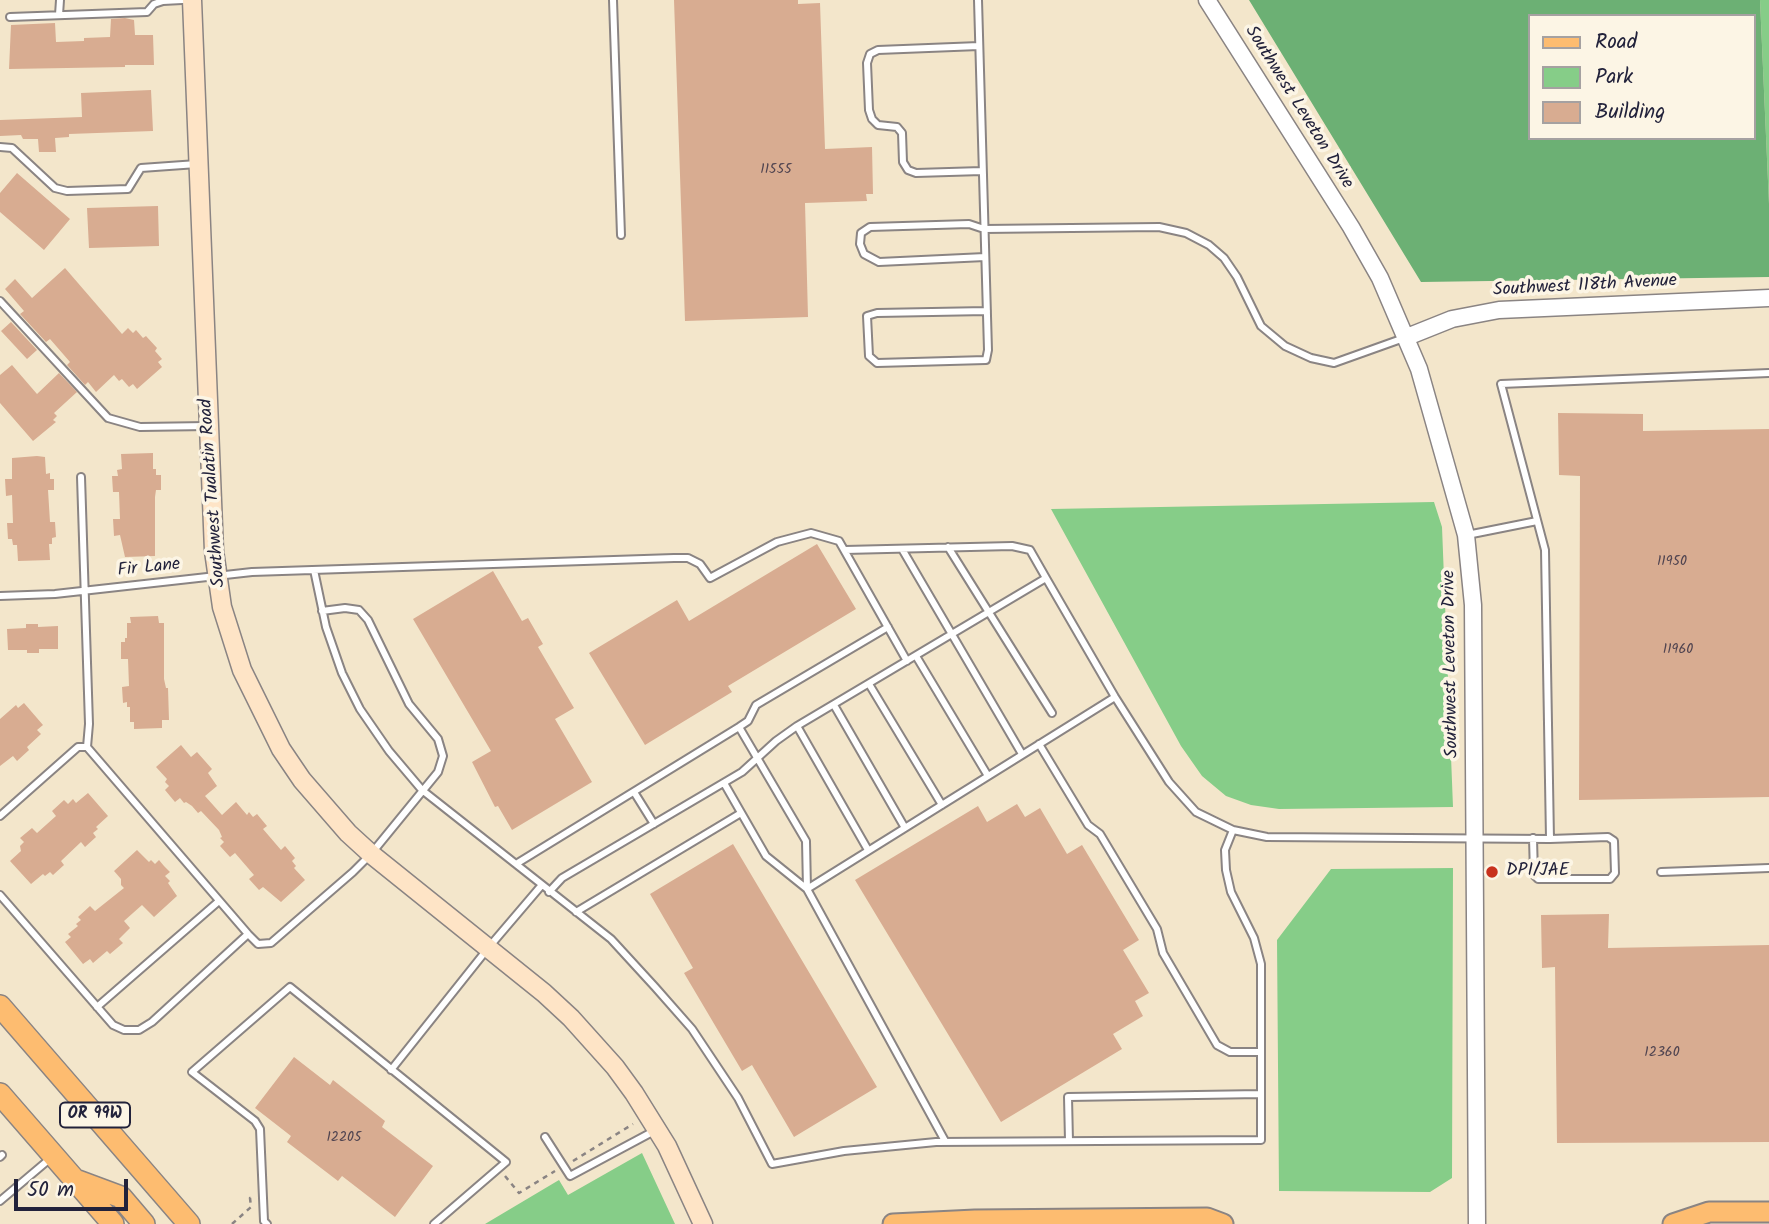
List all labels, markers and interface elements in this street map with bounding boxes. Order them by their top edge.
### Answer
legend [1528,14,1755,140]
street label: Southwest Leveton Drive [1239,22,1357,194]
text: Road [1595,26,1637,59]
text: Park [1595,61,1633,94]
text: Building [1595,96,1665,129]
house number: 11555 [760,163,792,179]
street label: Southwest 118th Avenue [1493,271,1677,303]
street label: Southwest Tualatin Road [197,398,231,588]
street label: Fir Lane [117,555,181,583]
house number: 11950 [1657,555,1687,571]
street label: Southwest Leveton Drive [1440,570,1464,758]
house number: 11960 [1663,643,1693,659]
place label: DPI/JAE [1506,861,1569,883]
marker: DPI/JAE [1484,864,1500,880]
house number: 12360 [1644,1046,1680,1062]
road number: OR 99W [60,1102,130,1128]
house number: 12205 [326,1131,362,1147]
scale bar [18,1164,131,1208]
text: 50 m [27,1174,74,1207]

